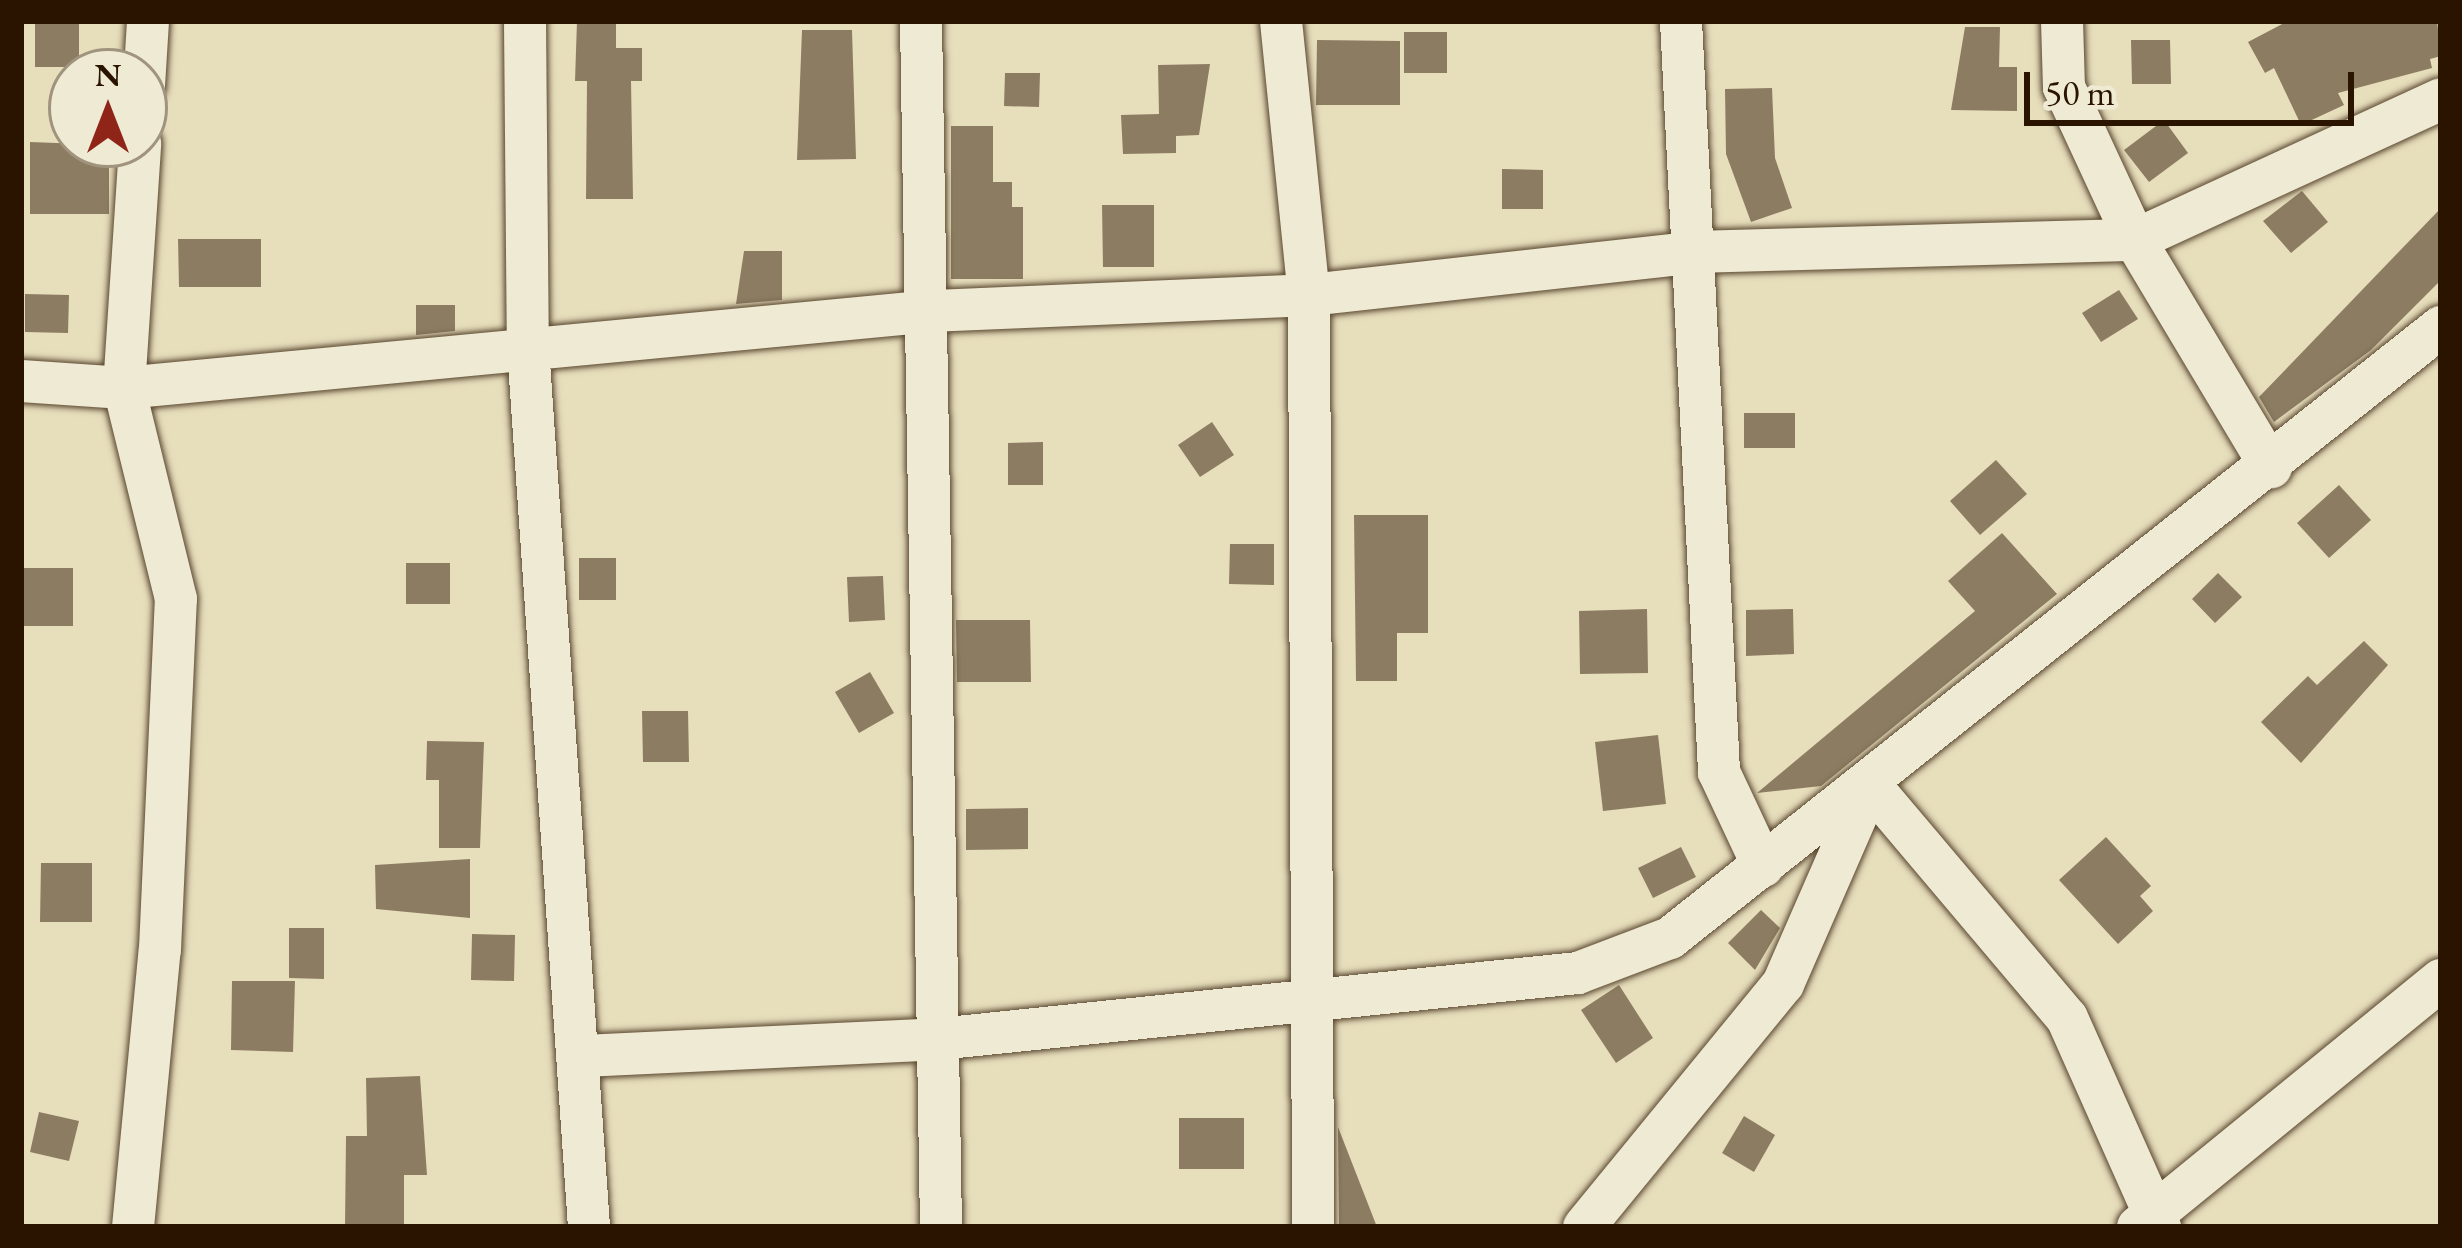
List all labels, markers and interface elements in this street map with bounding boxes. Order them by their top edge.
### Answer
north arrow [48,48,168,168]
scale bar [2030,48,2360,122]
text: N [95,53,121,96]
text: 50 m [2045,69,2115,116]

